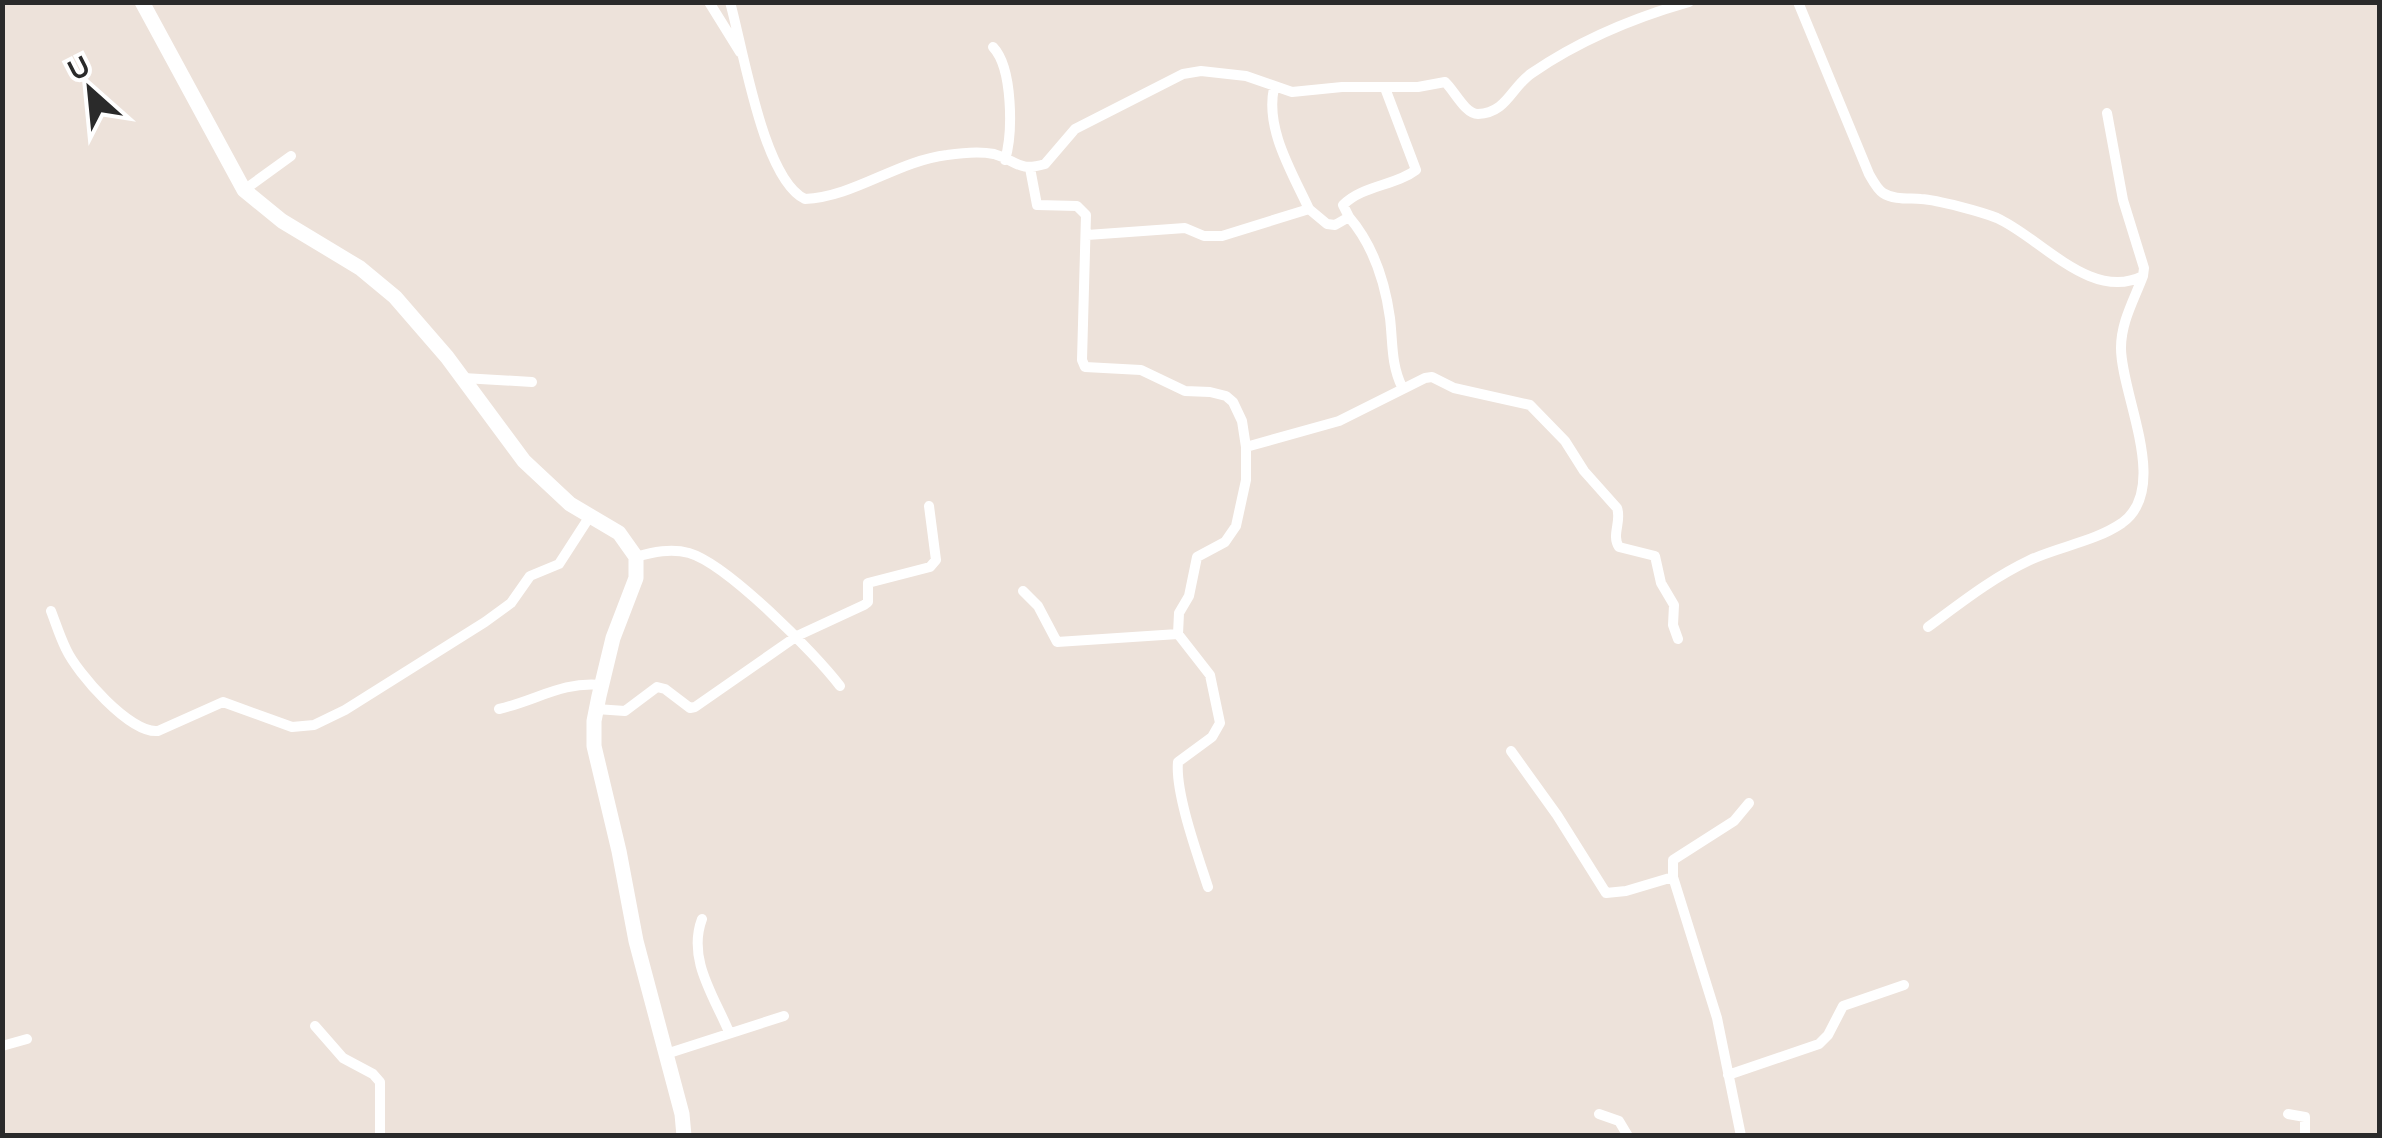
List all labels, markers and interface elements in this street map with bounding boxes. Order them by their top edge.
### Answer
north arrow [40,40,140,140]
text: U [62,48,95,87]

